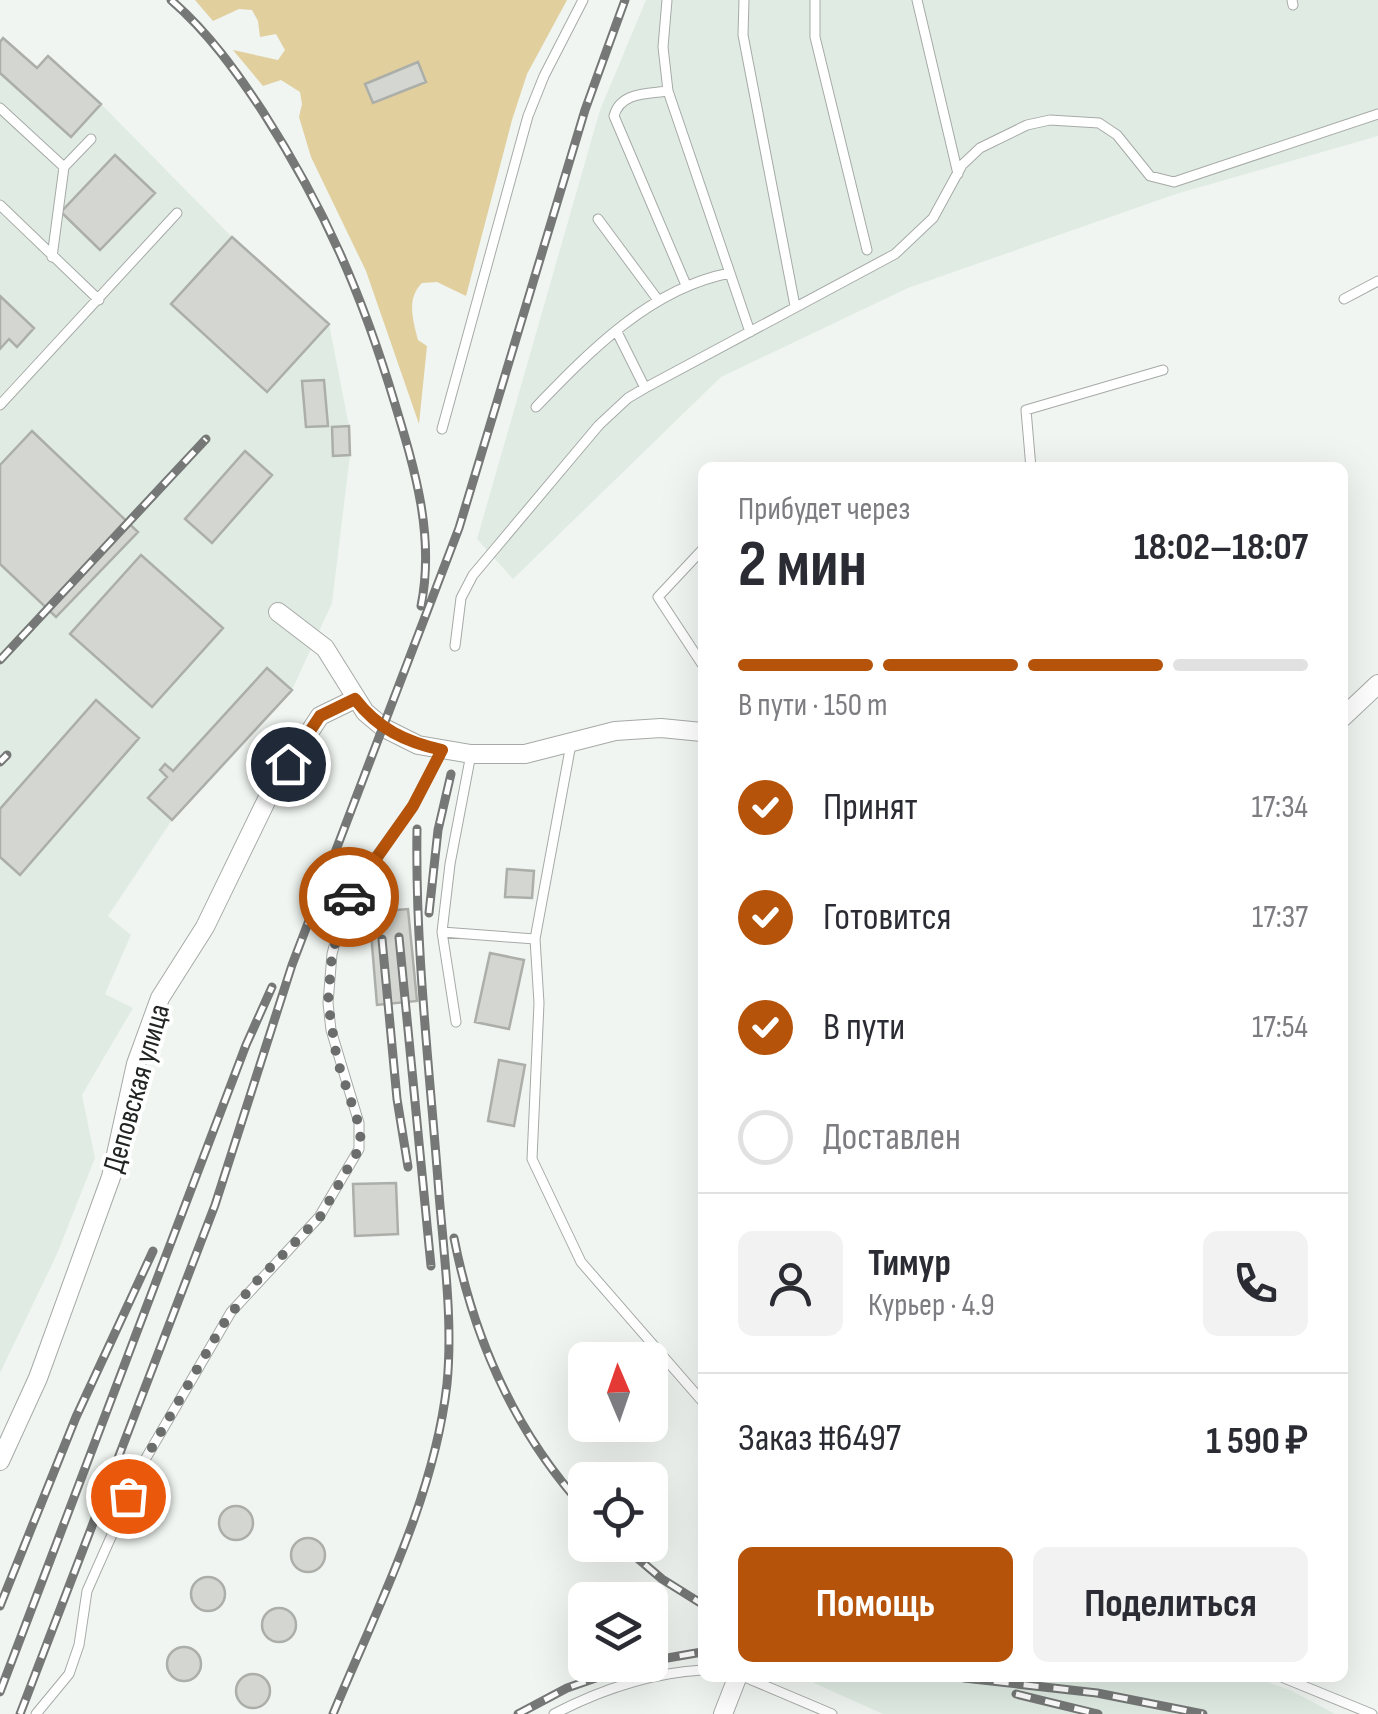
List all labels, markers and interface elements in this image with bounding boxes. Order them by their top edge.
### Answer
text: Прибудет через [738,490,910,529]
text: 18:02–18:07 [1134,525,1308,570]
text: 2 мин [738,527,867,605]
text: В пути · 150 m [738,686,888,725]
pin [246,722,331,807]
icon: home [261,737,316,792]
icon: check [738,780,793,835]
text: Принят [823,785,918,830]
text: 17:34 [1251,788,1308,827]
courier [299,847,399,947]
icon: car [322,870,377,925]
icon: check [738,890,793,945]
text: Готовится [823,895,952,940]
text: 17:37 [1252,898,1308,937]
street label: Деповская улица [96,1000,178,1177]
icon: check [738,1000,793,1055]
text: В пути [823,1005,905,1050]
text: 17:54 [1252,1008,1308,1047]
text: Доставлен [823,1115,961,1160]
button: person [738,1231,843,1336]
button: phone [1203,1231,1308,1336]
text: Тимур [868,1241,951,1286]
text: Курьер · 4.9 [868,1286,995,1325]
north arrow [568,1342,668,1442]
map controls [568,1342,668,1682]
text: Заказ #6497 [738,1416,901,1461]
text: 1 590 ₽ [1206,1419,1308,1464]
pin [86,1454,171,1539]
button: locate [568,1462,668,1562]
icon: bag [101,1469,156,1524]
button: Помощь [738,1547,1013,1662]
button: Поделиться [1033,1547,1308,1662]
button: layers [568,1582,668,1682]

